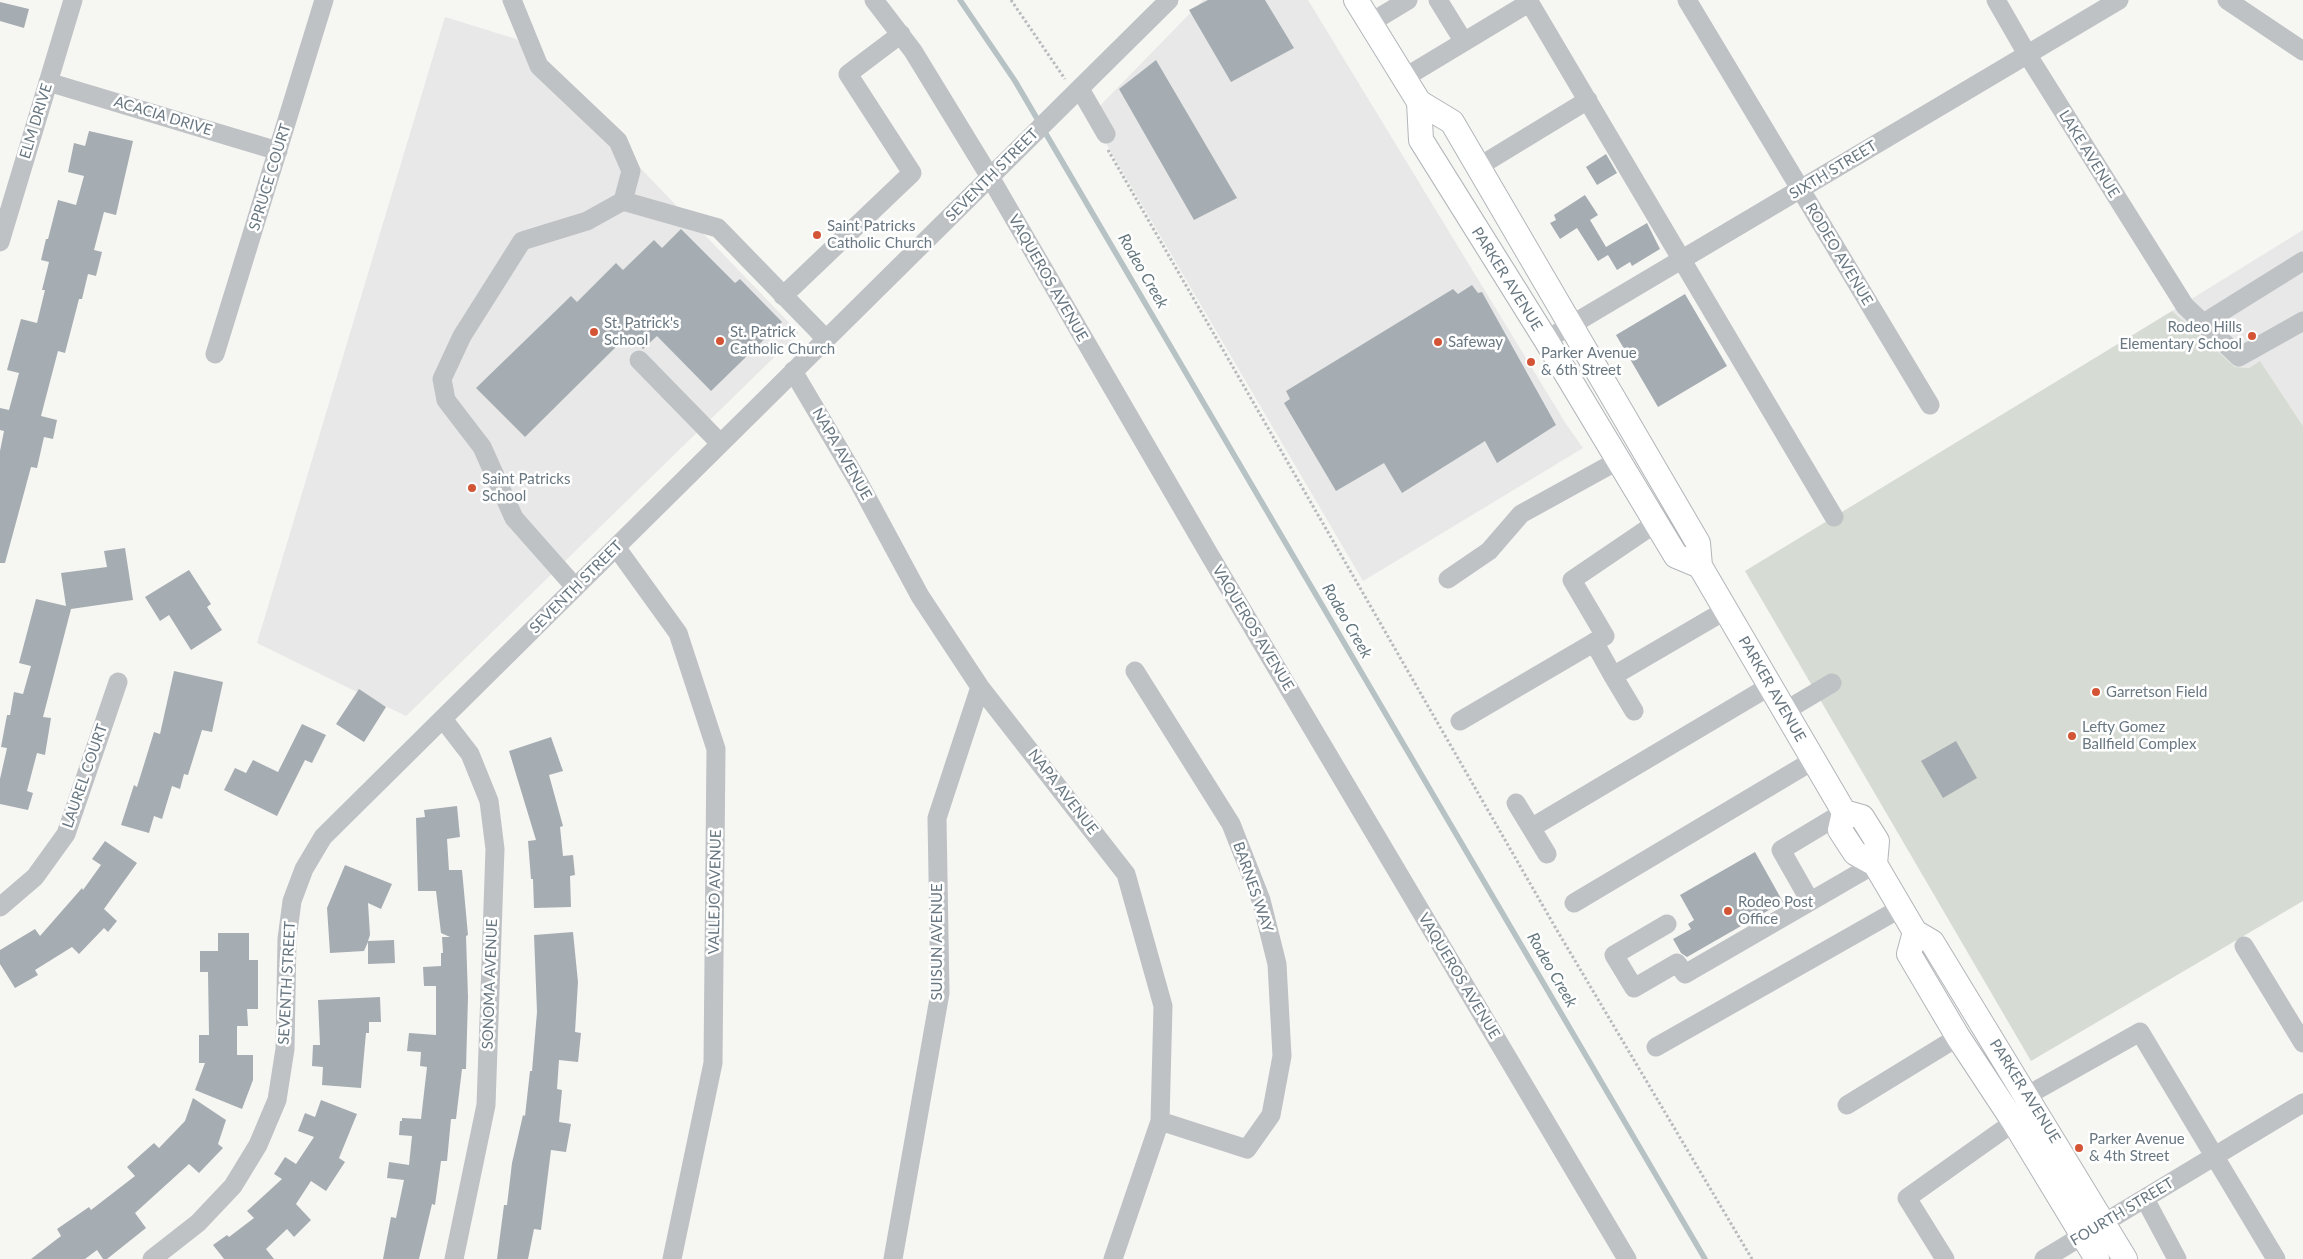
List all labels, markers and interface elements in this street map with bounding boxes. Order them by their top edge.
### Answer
street label: ELM DRIVE [16,81,56,161]
street label: ACACIA DRIVE [112,93,214,139]
street label: LAKE AVENUE [2055,107,2123,201]
street label: SPRUCE COURT [245,121,295,233]
street label: SEVENTH STREET [942,125,1042,225]
street label: SIXTH STREET [1786,137,1880,203]
street label: RODEO AVENUE [1801,200,1877,308]
street label: VAQUEROS AVENUE [1004,211,1092,345]
place label: Saint Patricks Catholic Church [827,217,932,252]
street label: PARKER AVENUE [1468,224,1546,334]
marker: Saint Patricks Catholic Church [811,229,823,241]
water label: Rodeo Creek [1114,230,1172,312]
place label: St. Patrick's School [604,314,679,349]
place label: Rodeo Hills Elementary School [2119,318,2242,353]
place label: St. Patrick Catholic Church [730,323,835,358]
marker: St. Patrick's School [588,326,600,338]
marker: Rodeo Hills Elementary School [2246,330,2258,342]
place label: Safeway [1448,333,1503,351]
marker: St. Patrick Catholic Church [714,335,726,347]
marker: Safeway [1432,336,1444,348]
place label: Parker Avenue & 6th Street [1541,344,1637,379]
marker: Parker Avenue & 6th Street [1525,356,1537,368]
street label: NAPA AVENUE [808,405,876,503]
place label: Saint Patricks School [482,470,570,505]
marker: Saint Patricks School [466,482,478,494]
street label: SEVENTH STREET [526,537,626,637]
street label: VAQUEROS AVENUE [1208,562,1298,694]
water label: Rodeo Creek [1318,580,1376,662]
street label: PARKER AVENUE [1734,633,1810,745]
place label: Garretson Field [2106,683,2207,701]
marker: Garretson Field [2090,686,2102,698]
place label: Lefty Gomez Ballfield Complex [2082,718,2196,753]
street label: LAUREL COURT [59,722,111,830]
marker: Lefty Gomez Ballfield Complex [2066,730,2078,742]
street label: NAPA AVENUE [1024,746,1102,838]
street label: VALLEJO AVENUE [705,829,725,955]
street label: BARNES WAY [1229,839,1277,935]
street label: SUISUN AVENUE [928,883,946,1001]
place label: Rodeo Post Office [1738,893,1813,928]
marker: Rodeo Post Office [1722,905,1734,917]
street label: VAQUEROS AVENUE [1414,910,1504,1042]
street label: SONOMA AVENUE [479,918,501,1050]
street label: SEVENTH STREET [275,921,299,1045]
water label: Rodeo Creek [1523,929,1581,1011]
street label: PARKER AVENUE [1986,1036,2064,1146]
place label: Parker Avenue & 4th Street [2089,1130,2185,1165]
marker: Parker Avenue & 4th Street [2073,1142,2085,1154]
street label: FOURTH STREET [2067,1174,2177,1250]

